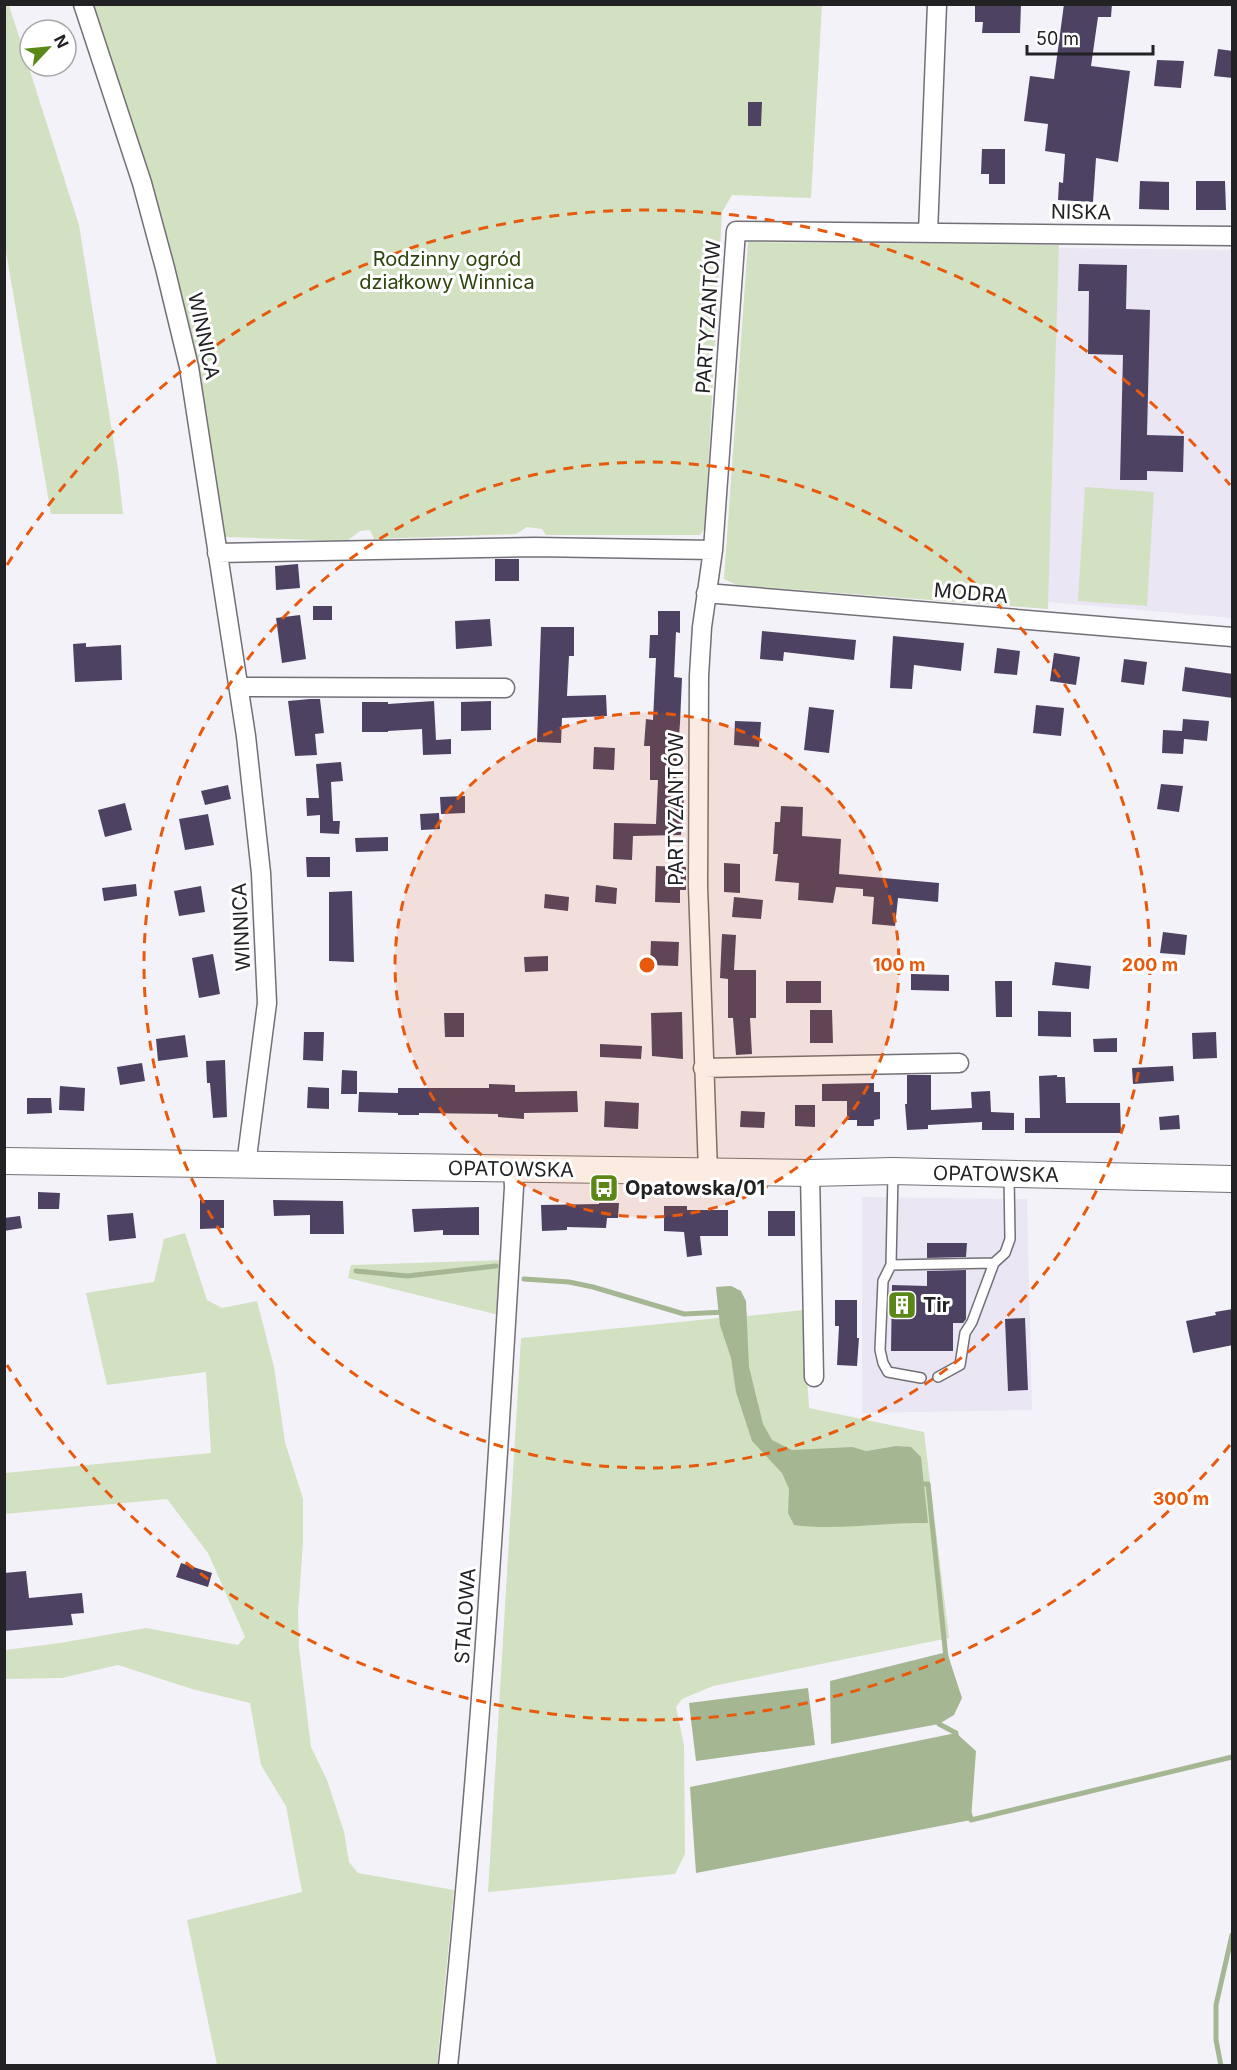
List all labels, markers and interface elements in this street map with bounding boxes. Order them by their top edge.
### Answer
north arrow [18,18,78,78]
scale bar [1027,18,1153,56]
text: 50 m [1036,28,1079,49]
text: N [50,32,73,51]
street label: NISKA [1051,199,1112,225]
street label: PARTYZANTÓW [690,239,725,394]
park label: Rodzinny ogród działkowy Winnica [359,247,535,294]
street label: WINNICA [183,290,225,382]
street label: MODRA [933,578,1009,608]
street label: PARTYZANTÓW [663,732,688,886]
street label: WINNICA [227,882,255,972]
text: 100 m [873,954,925,975]
text: 200 m [1122,954,1178,975]
centre of rings [637,955,657,975]
street label: OPATOWSKA [448,1156,574,1182]
street label: OPATOWSKA [933,1161,1059,1187]
bus stop icon: Opatowska/01 [588,1172,620,1204]
place label: Opatowska/01 [625,1176,765,1200]
building icon: Tir [886,1289,918,1321]
place label: Tir [923,1293,950,1317]
text: 300 m [1153,1488,1209,1509]
street label: STALOWA [450,1567,480,1665]

